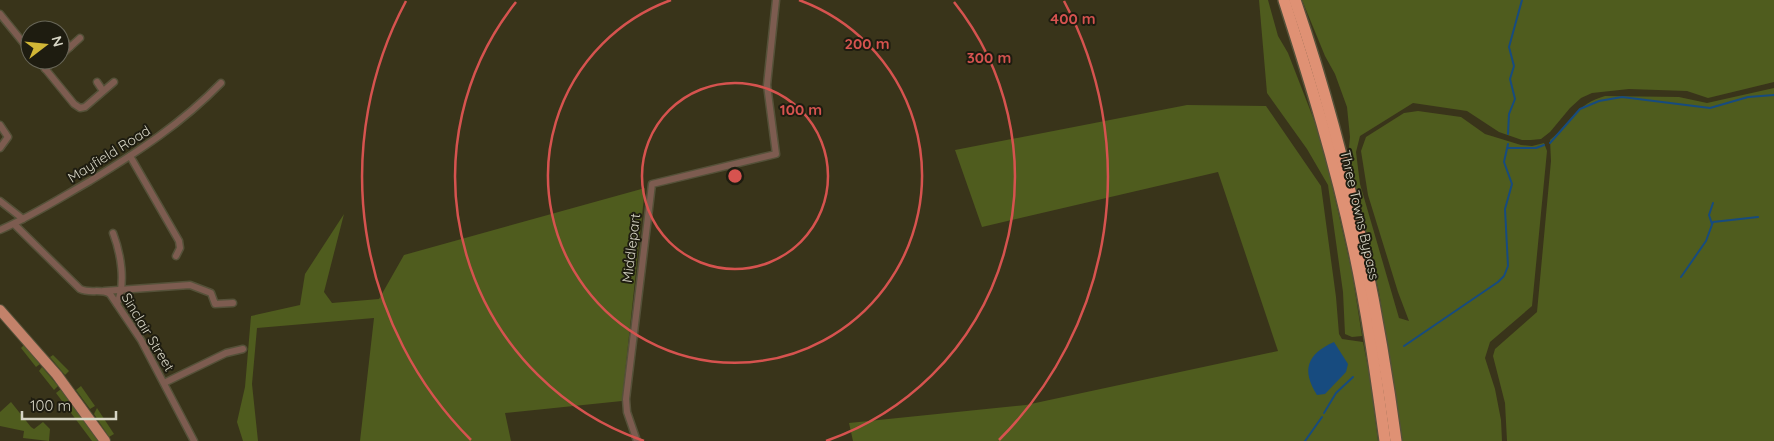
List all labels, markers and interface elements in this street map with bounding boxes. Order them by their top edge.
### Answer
text: 400 m [1050,9,1096,28]
north arrow [20,20,70,70]
text: N [47,34,68,49]
text: 200 m [845,34,890,53]
text: 300 m [967,48,1011,67]
text: 100 m [780,100,822,119]
street label: Mayfield Road [64,121,154,187]
street label: Three Towns Bypass [1336,148,1384,282]
centre of rings [726,167,744,185]
street label: Middlepart [618,212,644,284]
street label: Sinclair Street [118,289,179,375]
scale bar [22,388,116,420]
text: 100 m [30,396,71,415]

